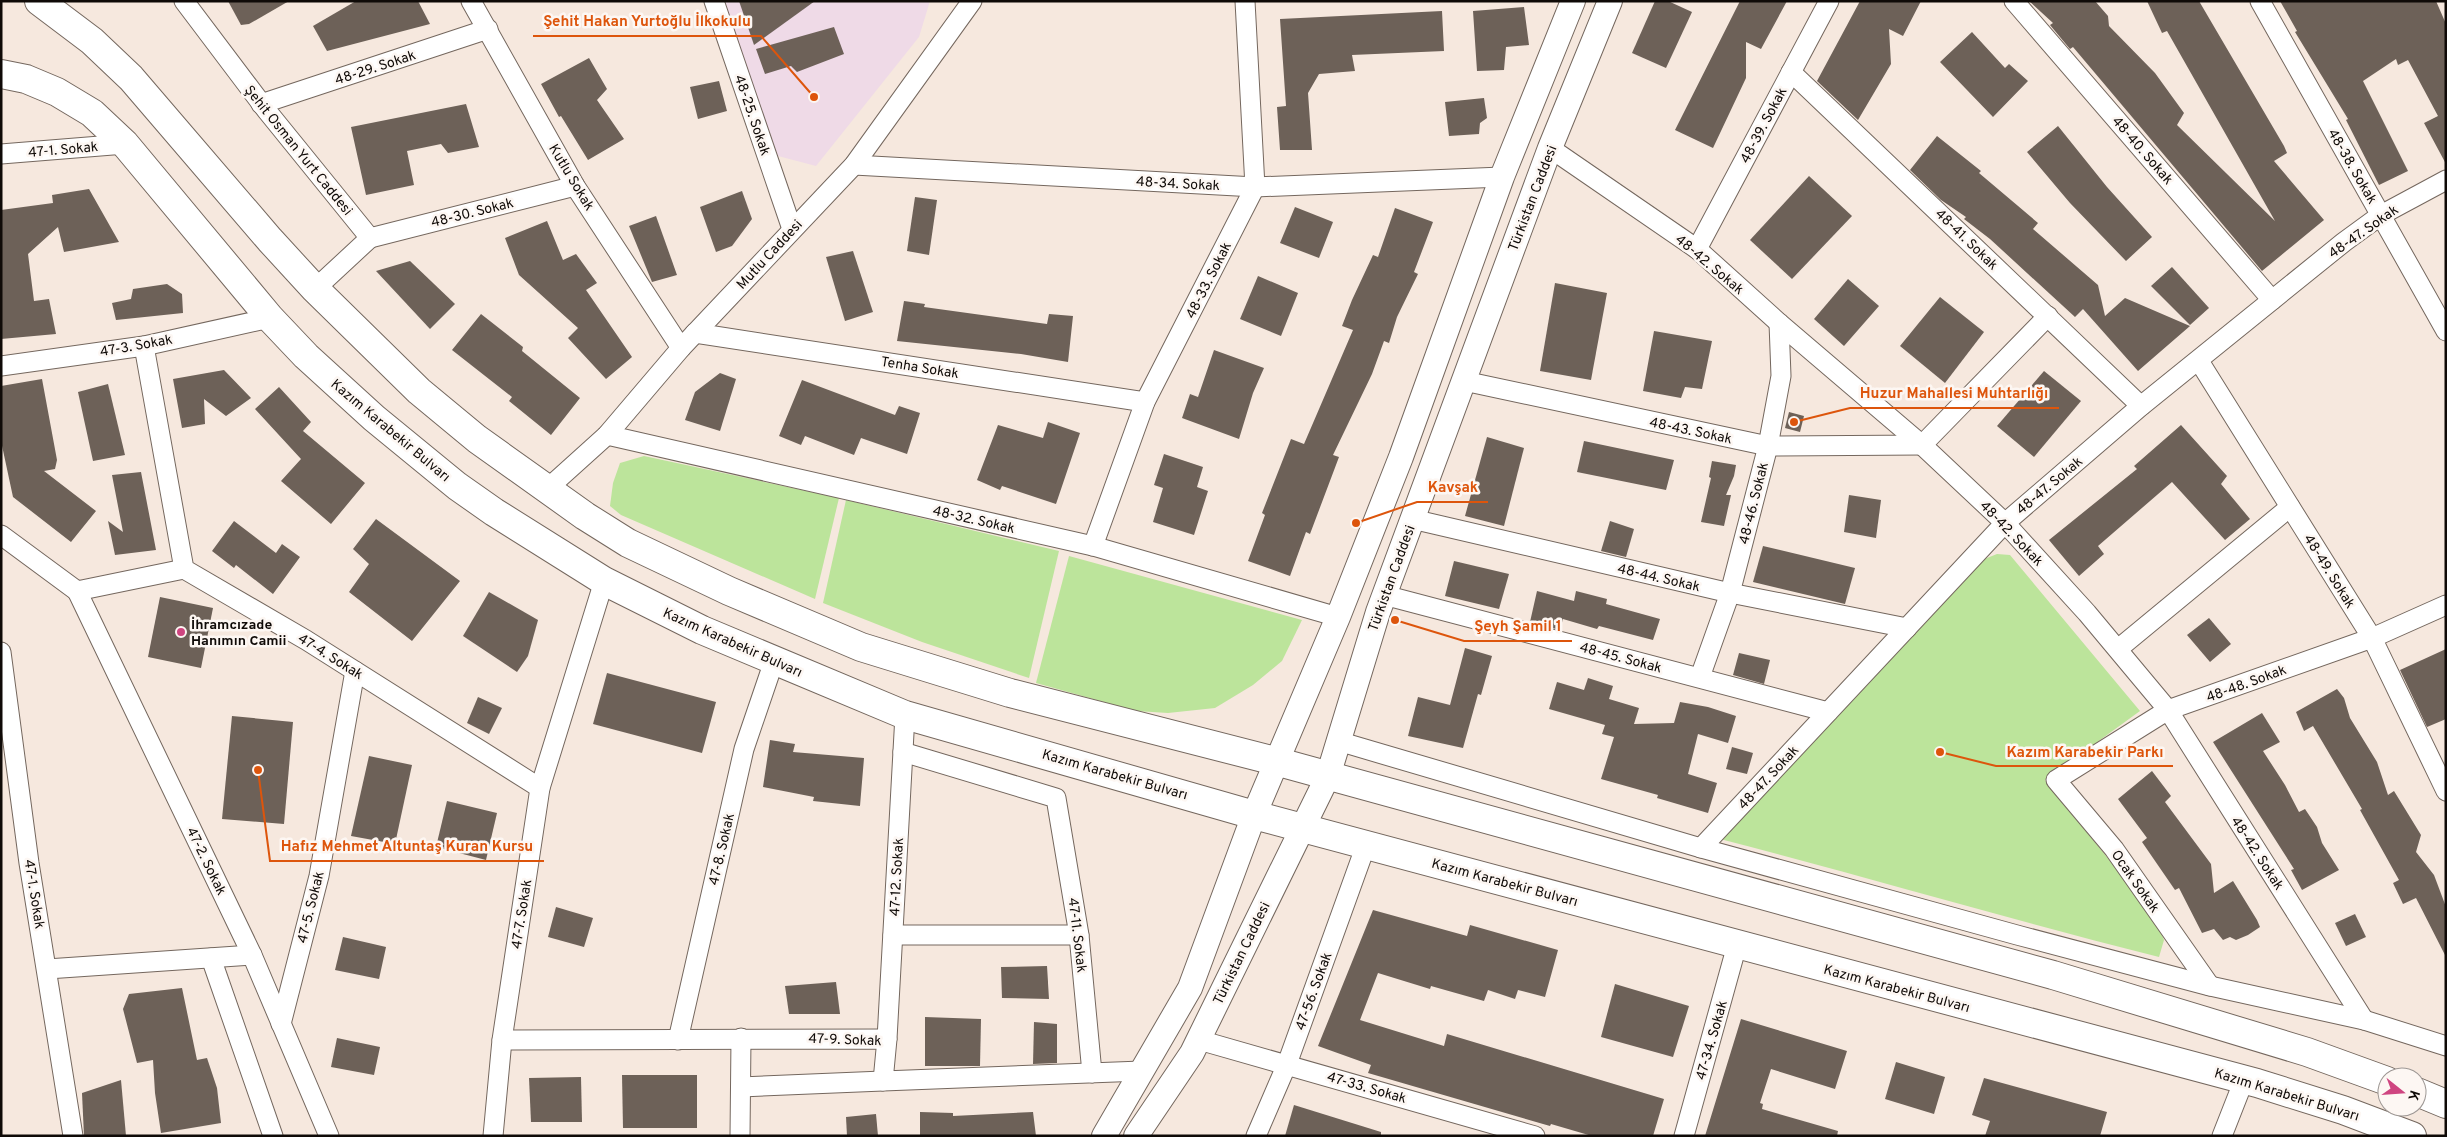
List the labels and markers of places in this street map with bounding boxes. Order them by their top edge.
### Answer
callout: Şehit Hakan Yurtoğlu İlkokulu [533,6,761,36]
callout: Huzur Mahallesi Muhtarlığı [1850,378,2059,408]
callout: Kavşak [1417,472,1488,502]
callout: Şeyh Şamil 1 [1464,611,1572,641]
place label: İhramcızade Hanımın Camii [191,617,286,650]
marker: İhramcızade Hanımın Camii [175,626,187,638]
callout: Kazım Karabekir Parkı [1996,736,2173,766]
callout: Hafız Mehmet Altuntaş Kuran Kursu [270,831,544,861]

